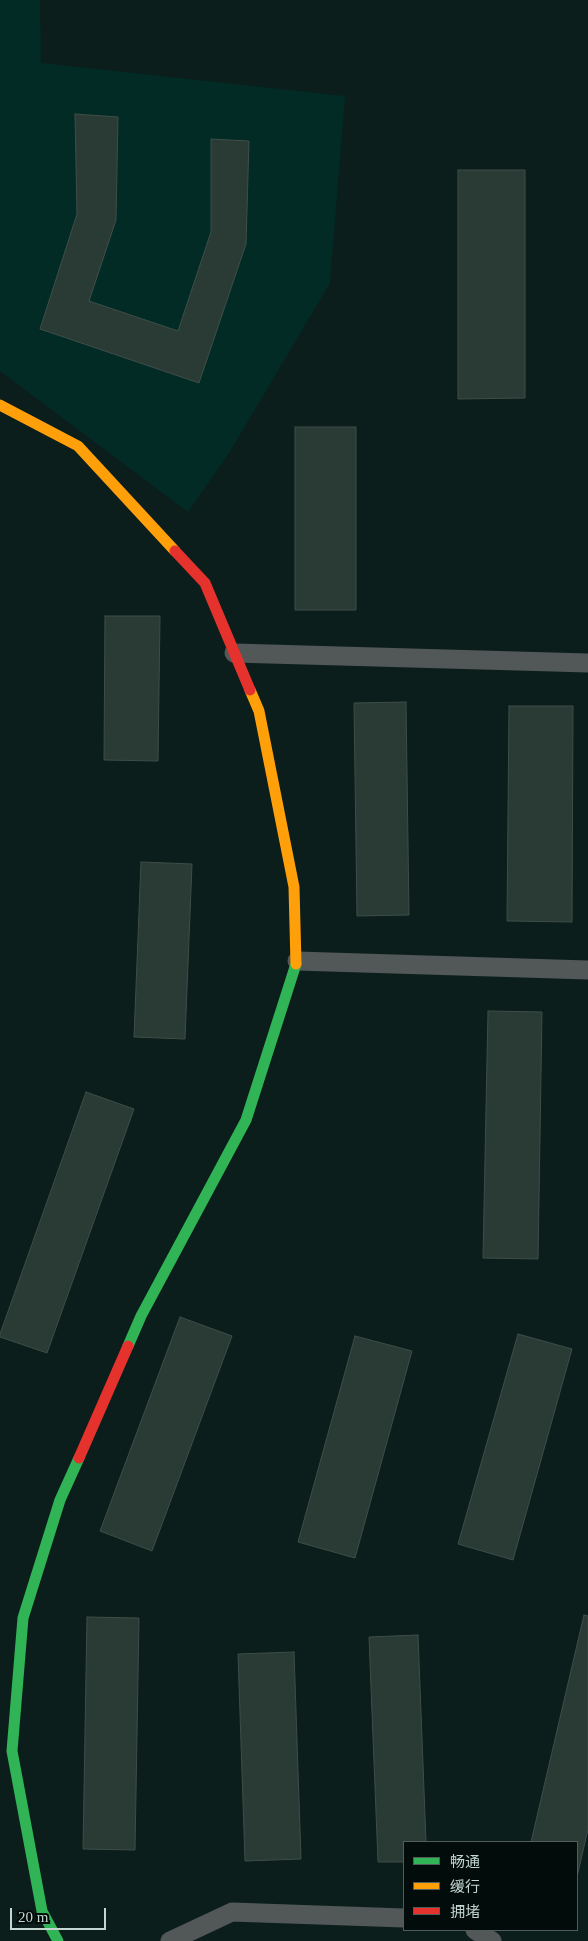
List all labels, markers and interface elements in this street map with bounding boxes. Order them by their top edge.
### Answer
legend [403,1841,578,1931]
text: 畅通 [450,1854,480,1870]
text: 缓行 [450,1879,480,1895]
scale bar [12,1898,109,1930]
text: 拥堵 [450,1904,480,1920]
text: 20 m [18,1909,48,1925]

